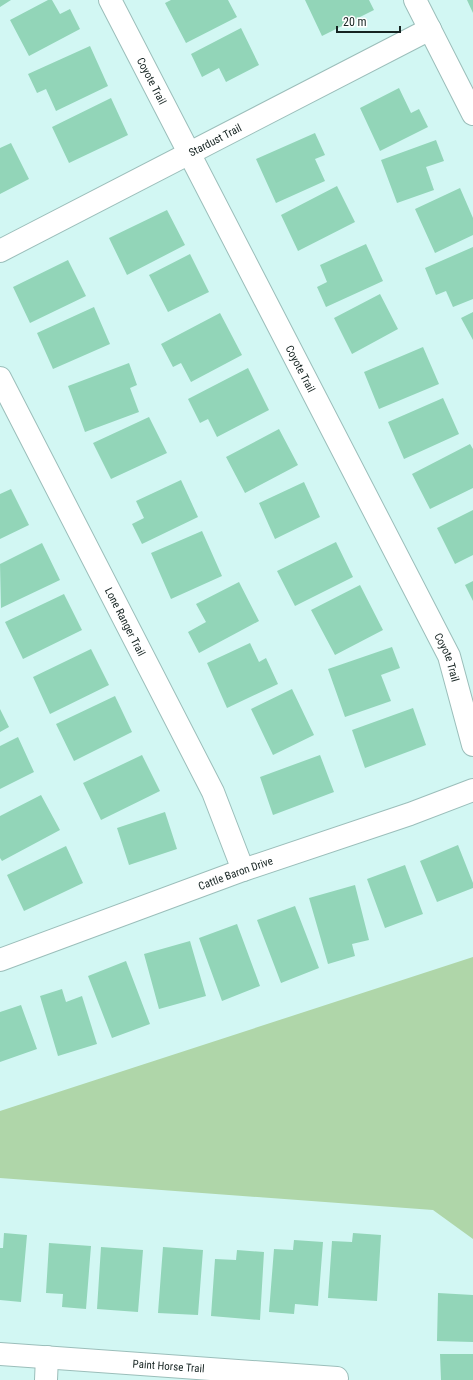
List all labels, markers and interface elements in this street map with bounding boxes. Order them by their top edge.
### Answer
scale bar [337,8,400,34]
text: 20 m [343,15,367,29]
street label: Coyote Trail [134,55,169,107]
street label: Stardust Trail [186,121,244,159]
street label: Coyote Trail [283,343,318,394]
street label: Lone Ranger Trail [102,585,148,658]
street label: Coyote Trail [432,631,462,683]
street label: Cattle Baron Drive [196,854,274,892]
street label: Paint Horse Trail [132,1357,205,1375]

